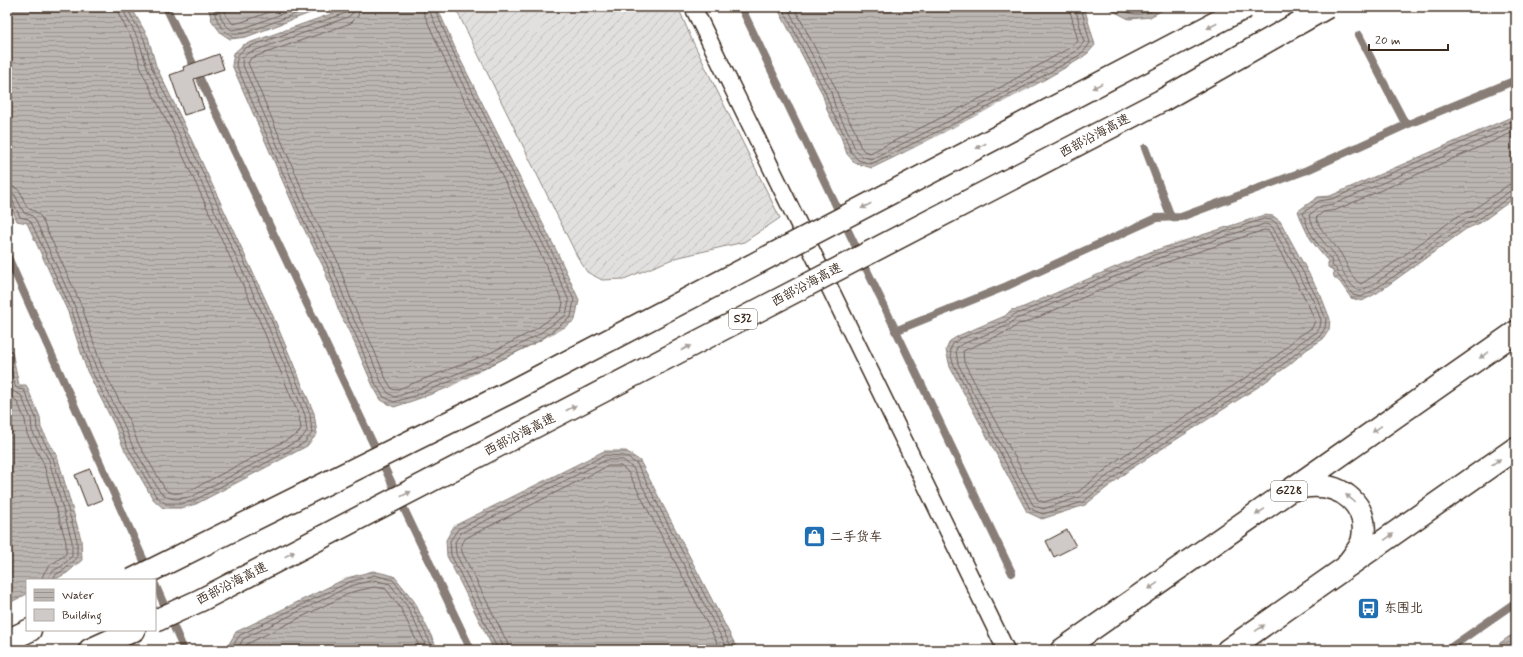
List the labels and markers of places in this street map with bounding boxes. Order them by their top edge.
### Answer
shop icon: 二手货车 [801,524,827,550]
place label: 二手货车 [830,529,882,546]
bus stop icon: 东围北 [1356,595,1382,621]
place label: 东围北 [1384,600,1423,617]

